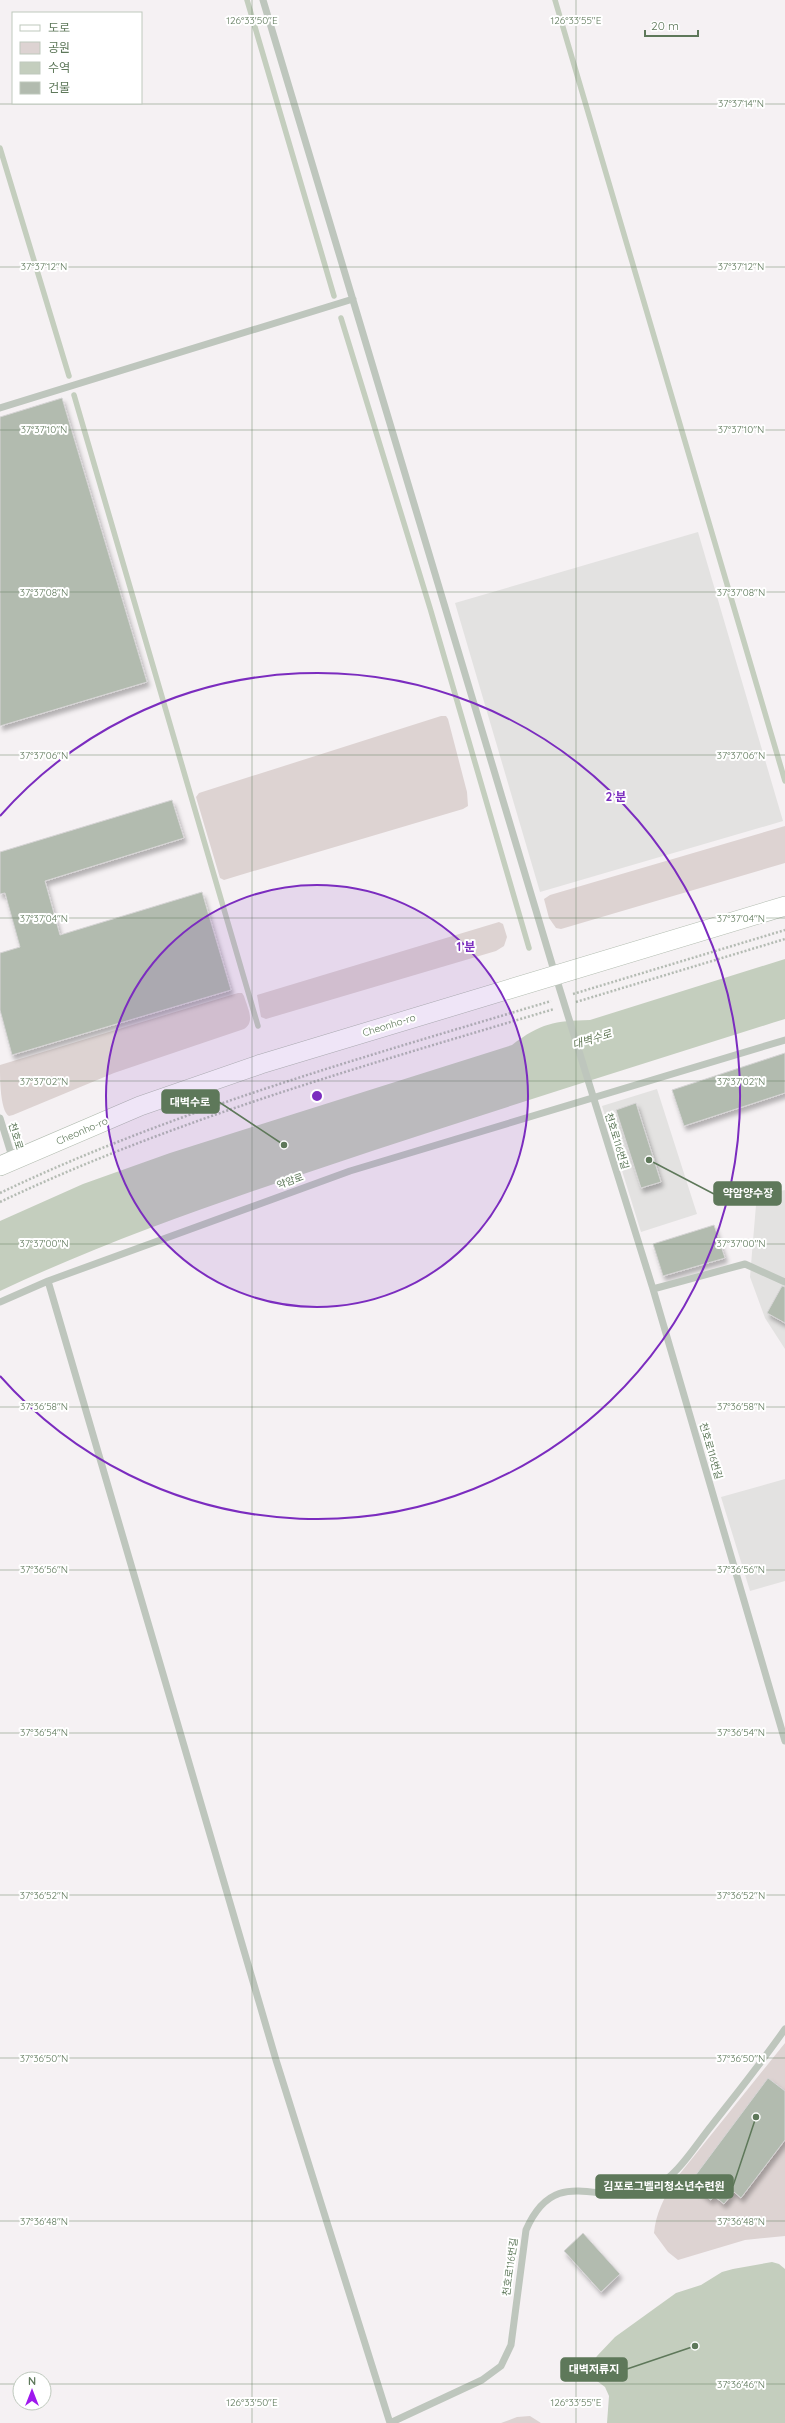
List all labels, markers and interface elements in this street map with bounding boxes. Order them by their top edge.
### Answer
legend [12,12,142,104]
scale bar [645,12,698,38]
text: 126°33'50"E [226,14,278,27]
text: 126°33'55"E [551,14,602,27]
text: 20 m [651,18,679,33]
text: 도로 [48,20,70,35]
text: 공원 [48,40,70,55]
text: 수역 [48,60,70,75]
text: 건물 [48,80,70,95]
text: 37°37'14"N [718,97,764,110]
text: 37°37'12"N [21,260,67,273]
text: 37°37'12"N [718,260,764,273]
text: 37°37'10"N [21,423,67,436]
text: 37°37'10"N [718,423,764,436]
text: 37°37'08"N [20,586,68,599]
text: 37°37'08"N [717,586,765,599]
text: 37°37'06"N [20,749,68,762]
text: 37°37'06"N [717,749,765,762]
text: 2 분 [605,789,627,804]
text: 37°37'04"N [20,912,68,925]
text: 37°37'04"N [717,912,765,925]
text: 1 분 [456,939,476,954]
street label: Cheonho-ro [361,1011,417,1039]
water label: 대벽수로 [571,1026,614,1052]
text: 37°37'02"N [20,1075,68,1088]
text: 37°37'02"N [717,1075,765,1088]
centre of rings [310,1089,324,1103]
callout: 대벽수로 [162,1090,219,1113]
text: 대벽수로 [170,1095,210,1109]
street label: 천호로116번길 [602,1111,632,1171]
street label: Cheonho-ro [54,1114,110,1148]
street label: 천호로 [6,1121,26,1151]
street label: 약암로 [275,1170,305,1192]
callout: 약암양수장 [714,1182,781,1205]
text: 약암양수장 [723,1186,773,1200]
text: 37°37'00"N [20,1237,69,1250]
text: 37°37'00"N [717,1237,766,1250]
text: 37°36'58"N [20,1400,68,1413]
text: 37°36'58"N [717,1400,765,1413]
street label: 천호로116번길 [697,1421,725,1481]
text: 37°36'56"N [20,1563,68,1576]
text: 37°36'56"N [717,1563,765,1576]
text: 37°36'54"N [20,1726,68,1739]
text: 37°36'54"N [717,1726,765,1739]
text: 37°36'52"N [20,1889,68,1902]
text: 37°36'52"N [717,1889,765,1902]
text: 37°36'50"N [20,2052,68,2065]
text: 37°36'50"N [717,2052,765,2065]
callout: 김포로그벨리청소년수련원 [596,2175,733,2198]
text: 김포로그벨리청소년수련원 [603,2179,725,2193]
text: 37°36'48"N [20,2215,68,2228]
text: 37°36'48"N [717,2215,765,2228]
street label: 천호로116번길 [499,2237,521,2297]
callout: 대벽저류지 [561,2358,627,2381]
text: 대벽저류지 [569,2362,619,2376]
north arrow [12,2371,52,2411]
text: N [28,2374,36,2388]
text: 37°36'46"N [717,2378,765,2391]
text: 126°33'50"E [226,2396,278,2409]
text: 126°33'55"E [551,2396,602,2409]

